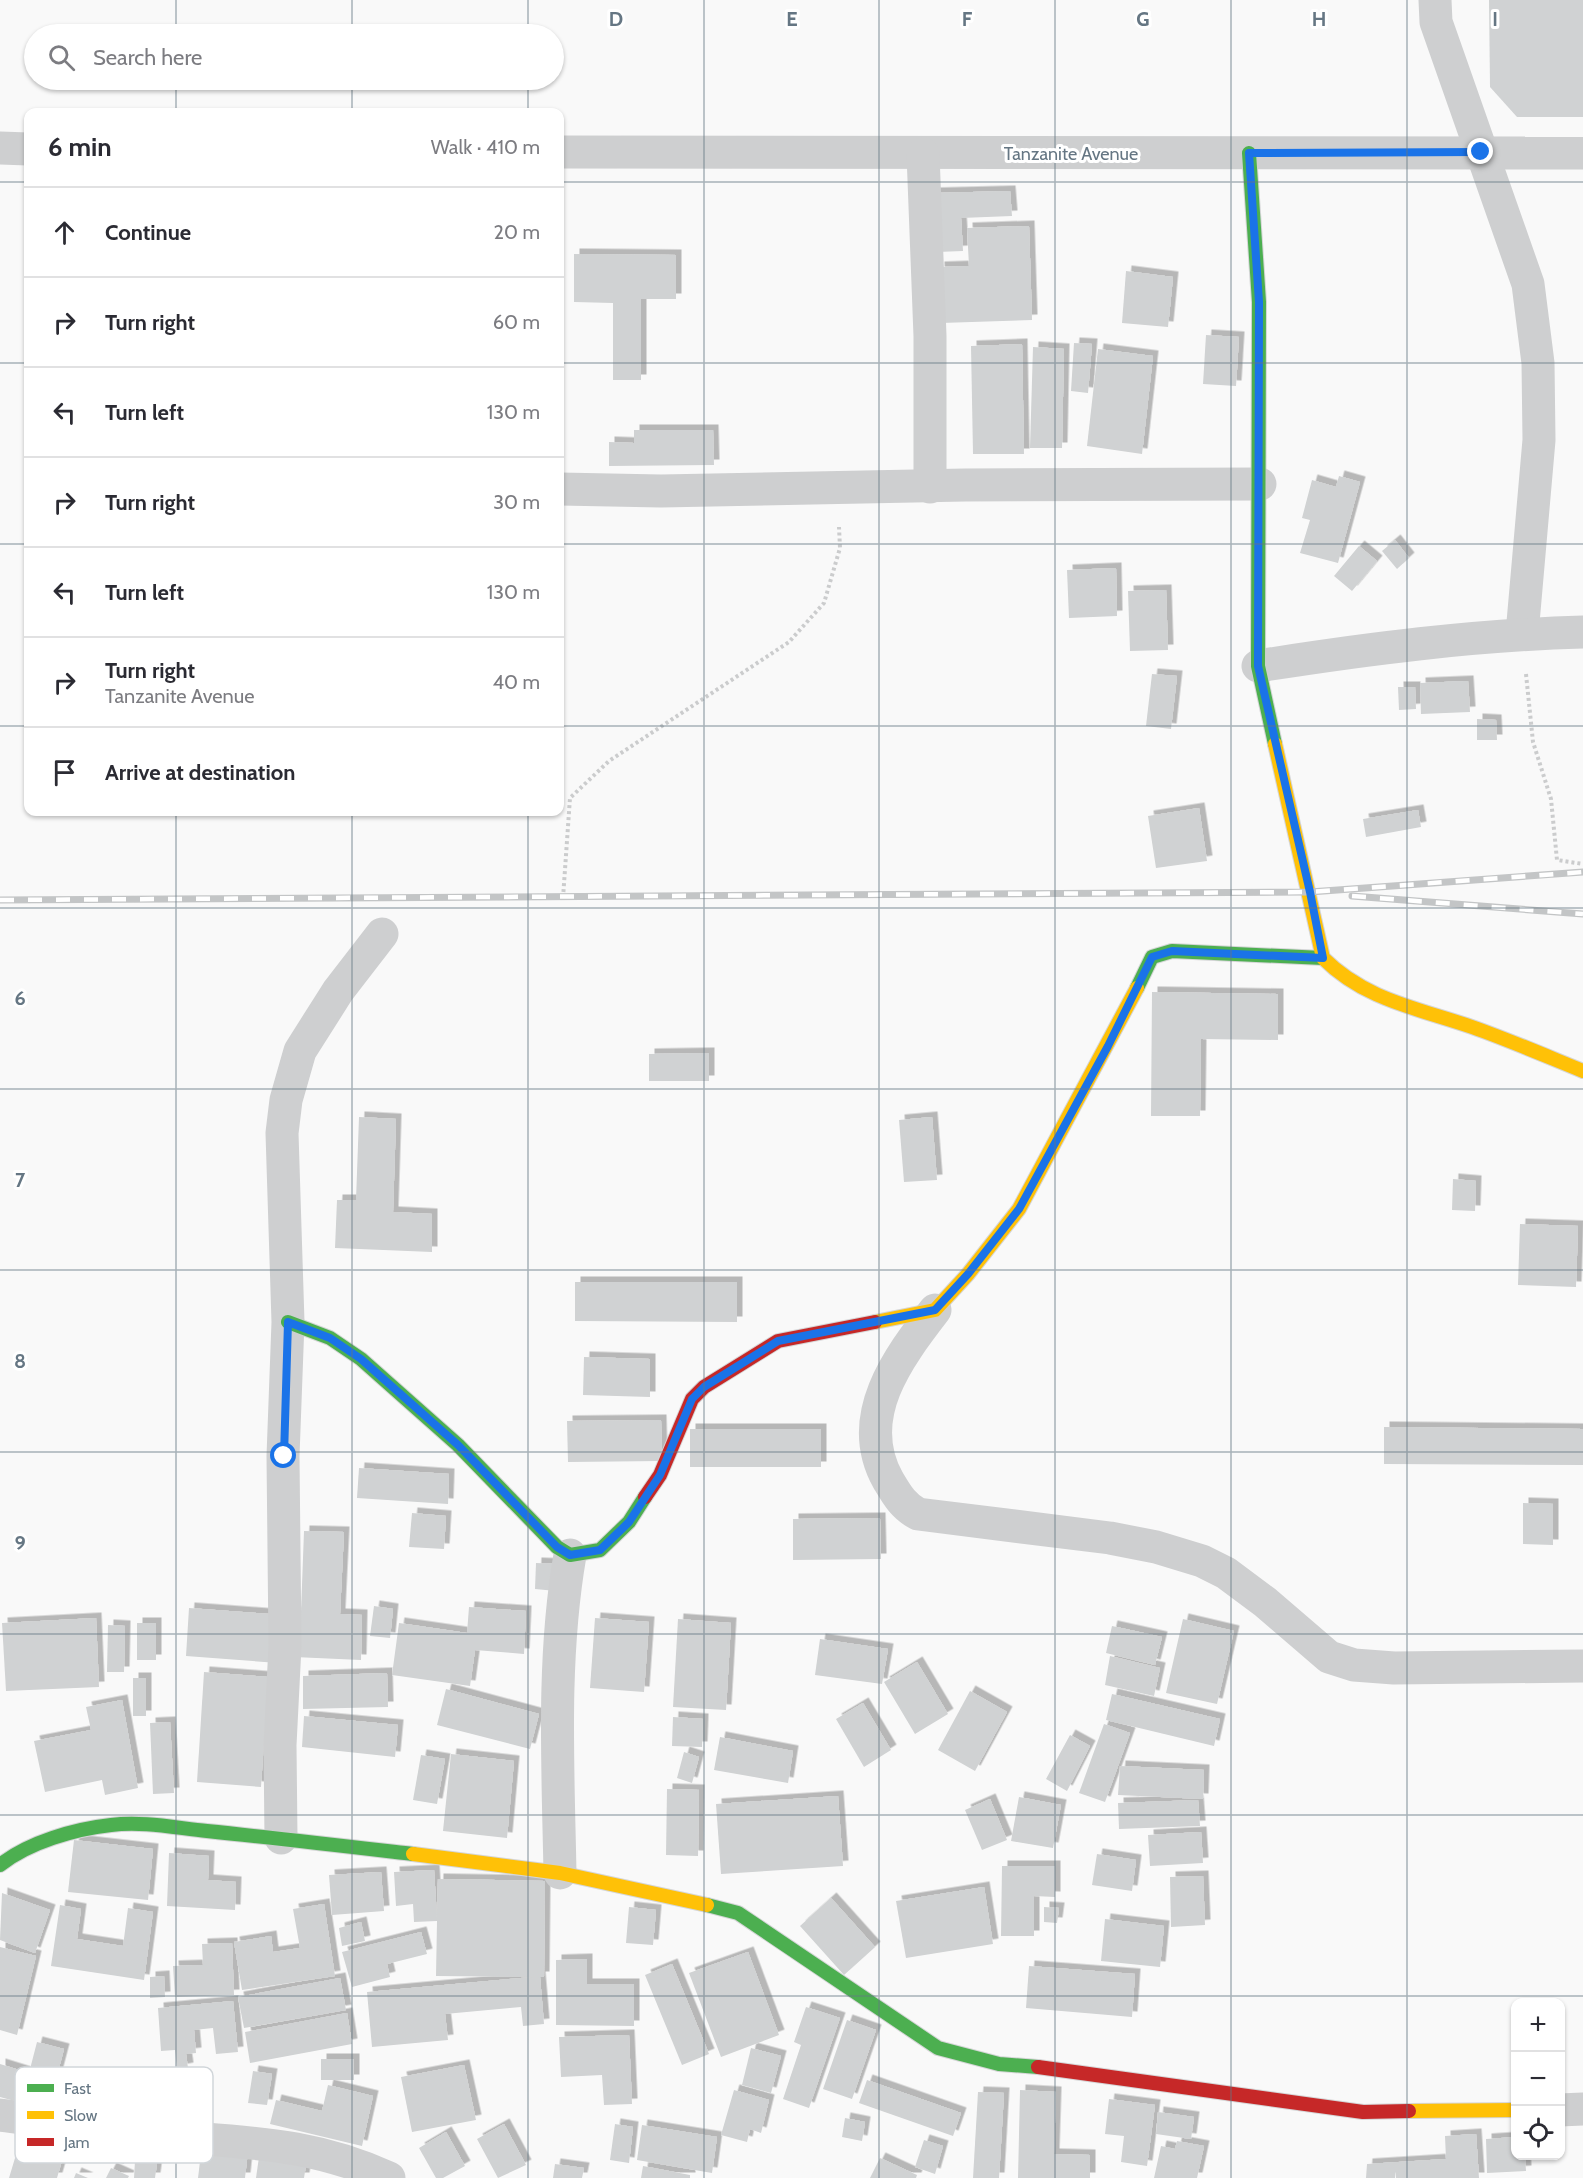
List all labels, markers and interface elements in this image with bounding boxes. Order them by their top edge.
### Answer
text: D [609,7,623,31]
text: E [786,7,798,31]
text: F [962,7,973,31]
text: G [1136,7,1150,31]
text: H [1312,7,1326,31]
text: I [1492,7,1498,31]
search box [24,24,564,90]
icon: search [45,41,78,74]
text: Search here [93,44,202,71]
text: 6 min [48,131,112,163]
text: Walk · 410 m [431,135,540,159]
route end [1467,138,1493,164]
street label: Tanzanite Avenue [1004,143,1138,165]
icon: ahead [48,216,81,249]
text: Continue [105,219,191,246]
text: 20 m [494,220,540,244]
icon: right [48,306,81,339]
text: Turn right [105,309,195,336]
text: 60 m [493,310,540,334]
icon: left [48,396,81,429]
text: Turn left [105,399,184,426]
text: 130 m [487,400,540,424]
icon: right [48,486,81,519]
text: Turn right [105,489,195,516]
text: 30 m [493,490,540,514]
icon: left [48,576,81,609]
text: Turn left [105,579,184,606]
text: 130 m [487,580,540,604]
text: Turn right [105,657,195,684]
icon: right [48,666,81,699]
text: 40 m [492,670,540,694]
text: Tanzanite Avenue [105,684,254,708]
icon: arrive [48,756,81,789]
text: Arrive at destination [105,759,295,786]
text: 6 [14,986,26,1010]
text: 7 [15,1168,26,1192]
text: 8 [14,1349,26,1373]
route start [270,1442,296,1468]
text: 9 [14,1531,26,1555]
map controls [1511,1998,1565,2160]
button: + [1511,1998,1565,2052]
button: − [1511,2052,1565,2106]
legend [15,2067,213,2163]
text: Fast [64,2079,92,2098]
text: Slow [64,2106,98,2125]
button: locate [1511,2106,1565,2160]
text: Jam [63,2133,90,2152]

